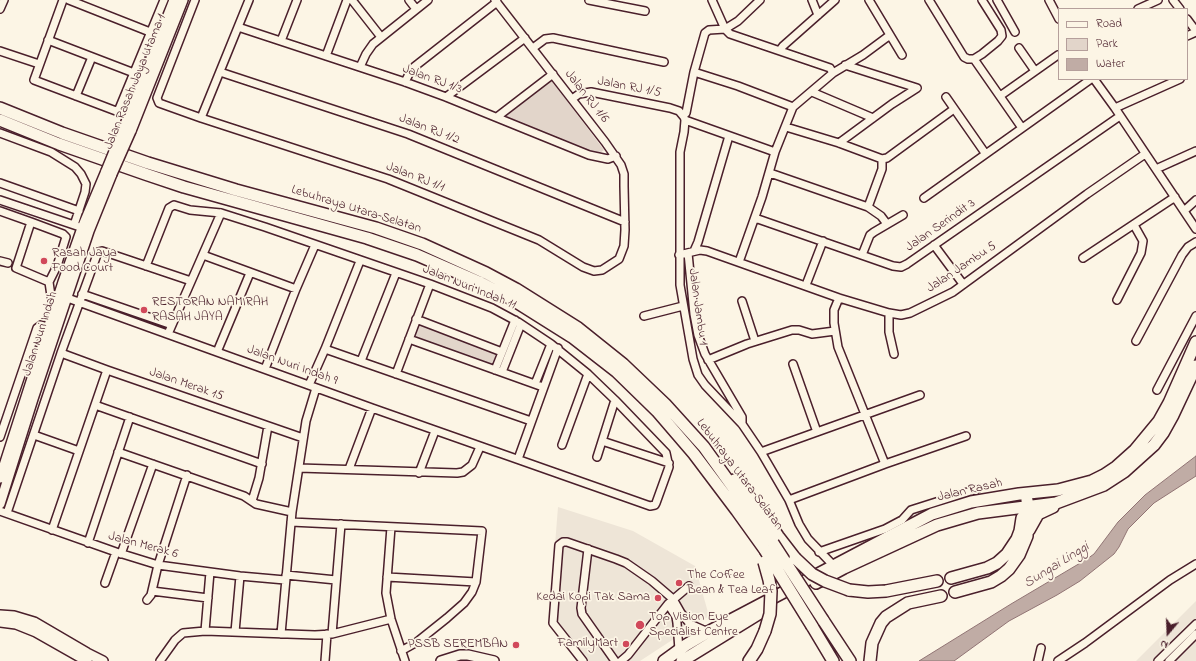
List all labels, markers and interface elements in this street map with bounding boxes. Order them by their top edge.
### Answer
legend [1058,8,1188,80]
street label: Jalan Rasah Jaya Utama 1 [102,12,170,152]
text: Road [1096,15,1122,33]
text: Park [1096,35,1118,53]
text: Water [1096,55,1125,73]
street label: Jalan RJ 1/3 [400,62,464,98]
street label: Jalan RJ 1/6 [560,67,612,127]
street label: Jalan RJ 1/5 [596,74,662,102]
street label: Jalan RJ 1/2 [397,111,461,149]
street label: Jalan RJ 1/1 [384,160,446,196]
street label: Lebuhraya Utara–Selatan [289,183,423,237]
street label: Jalan Serindit 3 [903,196,979,256]
street label: Jalan Jambu 5 [924,239,1000,297]
place label: Rasah Jaya Food Court [52,246,117,277]
marker: Rasah Jaya Food Court [39,256,49,266]
street label: Jalan Nuri Indah 11 [420,262,518,314]
street label: Jalan Jambu 1 [684,268,710,346]
street label: Jalan Nuri Indah [20,290,62,378]
place label: RESTORAN NAMIRAH RASAH JAYA [152,295,268,326]
marker: RESTORAN NAMIRAH RASAH JAYA [139,305,149,315]
street label: Jalan Nuri Indah 9 [245,342,339,390]
street label: Jalan Merak 15 [147,365,225,405]
street label: Lebuhraya Utara–Selatan [692,416,786,534]
street label: Jalan Rasah [936,476,1004,506]
street label: Jalan Merak 6 [106,529,180,563]
water label: Sungai Linggi [1021,539,1093,593]
place label: The Coffee Bean & Tea Leaf [687,568,775,599]
marker: The Coffee Bean & Tea Leaf [674,578,684,588]
place label: Kedai Kopi Tak Sama [536,590,650,606]
marker: Kedai Kopi Tak Sama [653,593,663,603]
place label: Top Vision Eye Specialist Centre [649,610,738,641]
north arrow [1148,613,1188,653]
marker: Top Vision Eye Specialist Centre [634,619,646,631]
place label: FamilyMart [557,636,618,652]
text: N [1158,636,1170,653]
place label: PSSB SEREMBAN [408,637,508,653]
marker: FamilyMart [621,639,631,649]
marker: PSSB SEREMBAN [511,640,521,650]

